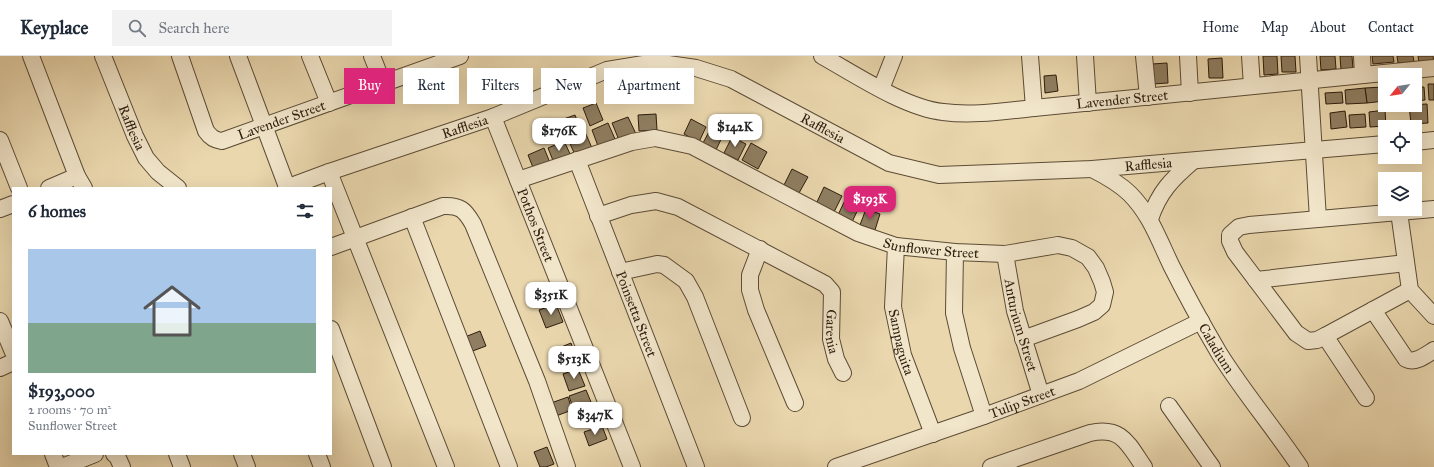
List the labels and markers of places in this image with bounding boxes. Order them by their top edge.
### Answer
pin: $142K [707,114,763,148]
pin: $176K [531,118,587,152]
pin: $193K [842,186,898,220]
pin: $351K [523,282,579,316]
pin: $513K [546,346,602,380]
pin: $347K [567,402,623,436]

